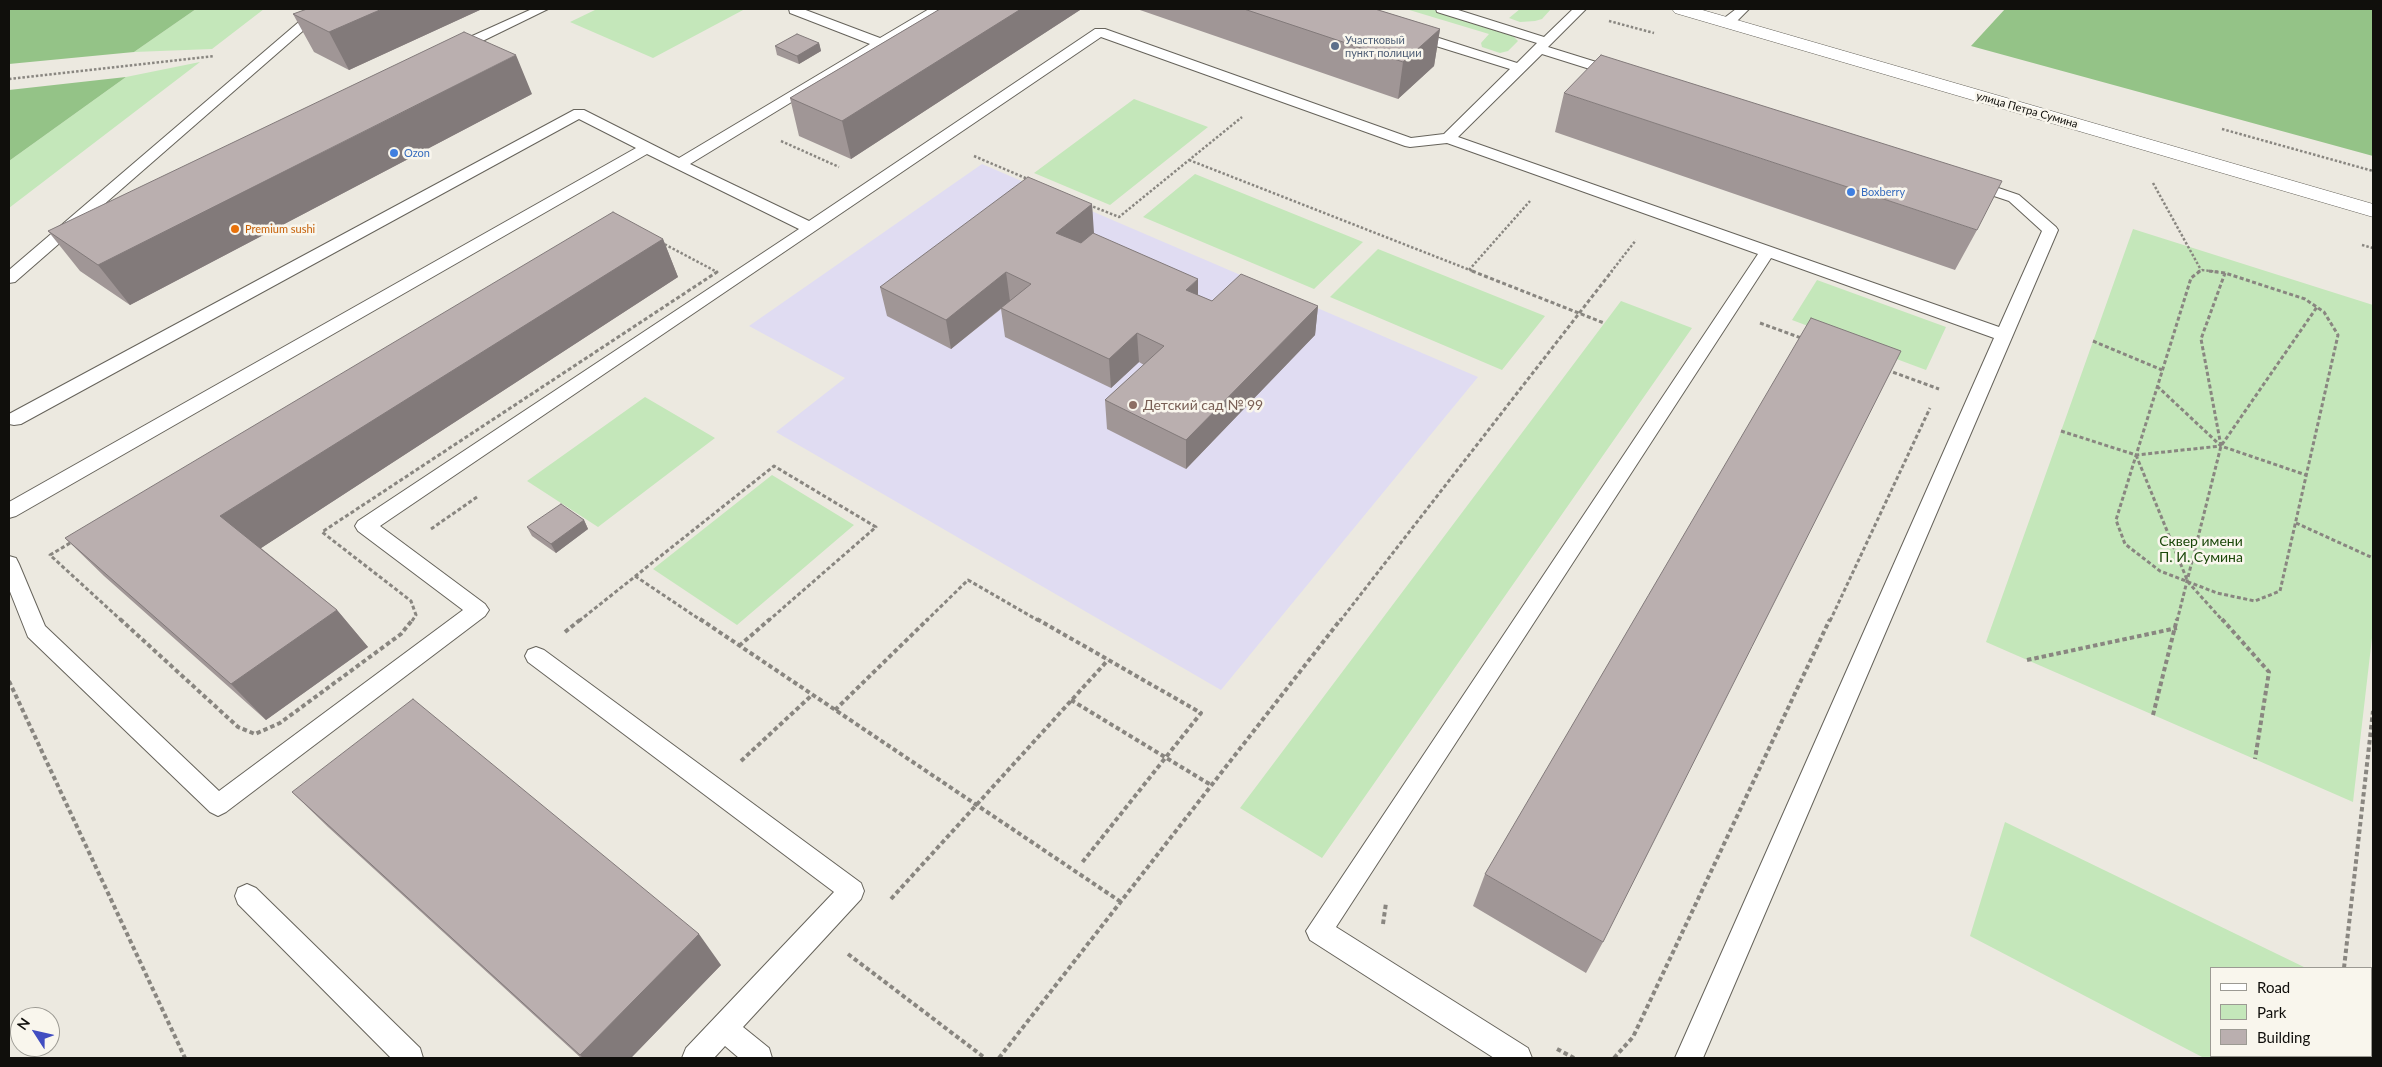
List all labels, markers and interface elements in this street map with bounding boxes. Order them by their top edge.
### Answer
place label: Участковый пункт полиции [1345,33,1421,59]
marker: Участковый пункт полиции [1329,40,1341,52]
street label: улица Петра Сумина [1975,89,2079,131]
place label: Ozon [404,146,430,160]
marker: Ozon [388,147,400,159]
place label: Boxberry [1861,185,1905,199]
marker: Boxberry [1845,186,1857,198]
place label: Premium sushi [245,222,315,236]
marker: Premium sushi [229,223,241,235]
place label: Детский сад № 99 [1143,397,1263,413]
marker: Детский сад № 99 [1127,399,1139,411]
park label: Сквер имени П. И. Сумина [2159,533,2243,566]
legend [2210,967,2372,1057]
text: Road [2257,978,2290,996]
text: Park [2257,1003,2286,1021]
north arrow [10,1007,60,1057]
text: N [13,1014,33,1033]
text: Building [2257,1028,2310,1046]

